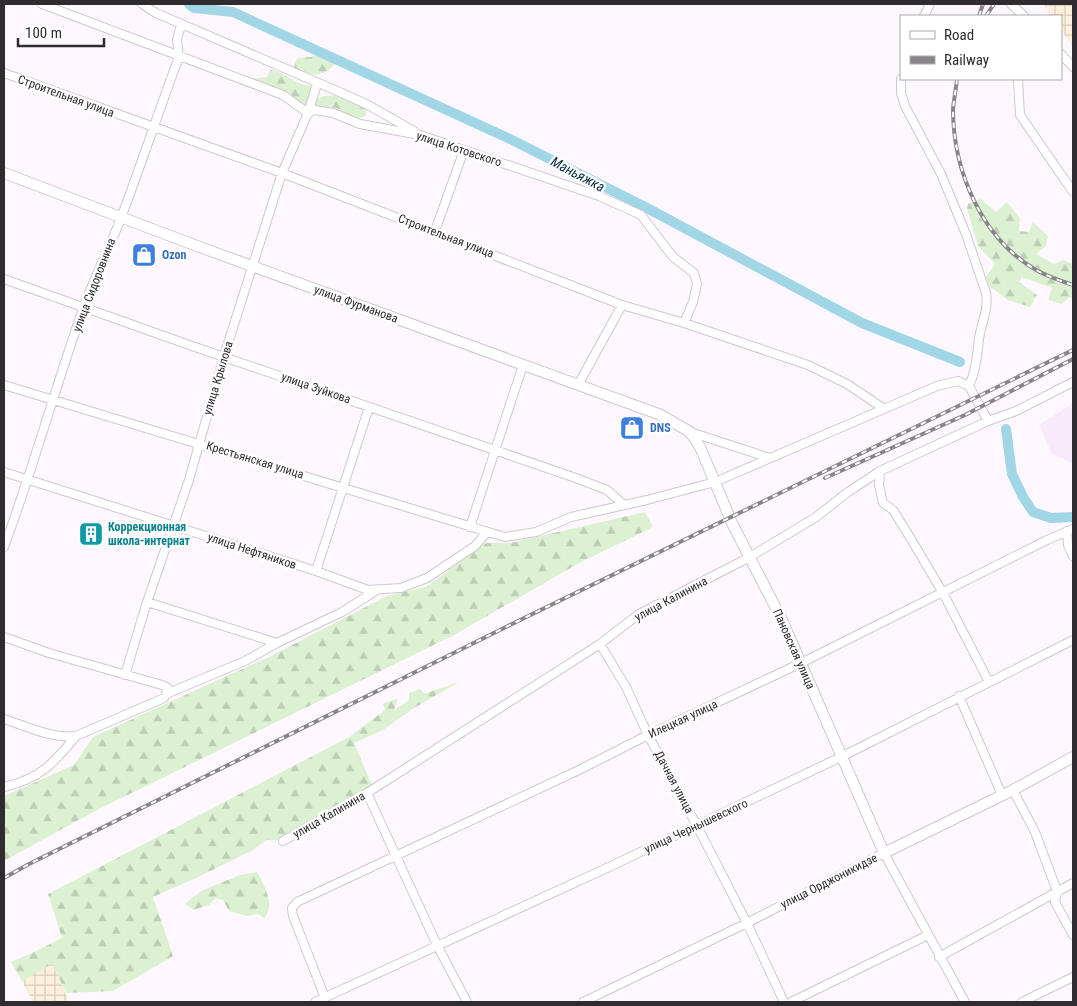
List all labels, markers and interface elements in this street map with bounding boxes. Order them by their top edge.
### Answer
scale bar [18,15,104,47]
legend [900,15,1062,80]
text: 100 m [25,24,62,42]
text: Road [944,26,974,44]
text: Railway [944,51,989,69]
street label: Строительная улица [16,72,116,120]
street label: улица Котовского [415,129,503,169]
water label: Маньяжка [548,153,608,195]
street label: Строительная улица [396,211,496,261]
street label: улица Сидоровнина [70,236,118,334]
shop icon: Ozon [131,242,157,268]
place label: Ozon [162,248,187,262]
street label: улица Фурманова [312,282,400,326]
street label: улица Крылова [200,339,236,417]
street label: улица Зуйкова [279,370,353,407]
shop icon: DNS [619,415,645,441]
place label: DNS [650,421,671,435]
street label: Крестьянская улица [205,439,306,482]
place label: Коррекционная школа-интернат [108,520,191,548]
building icon: Коррекционная школа-интернат [78,521,104,547]
street label: улица Нефтяников [206,530,298,572]
street label: улица Калинина [632,574,710,624]
street label: Пановская улица [770,607,818,691]
street label: Илецкая улица [646,697,720,741]
street label: Дачная улица [652,748,696,816]
street label: улица Калинина [291,789,368,841]
street label: улица Чернышевского [642,796,750,856]
street label: улица Орджоникидзе [778,850,880,911]

